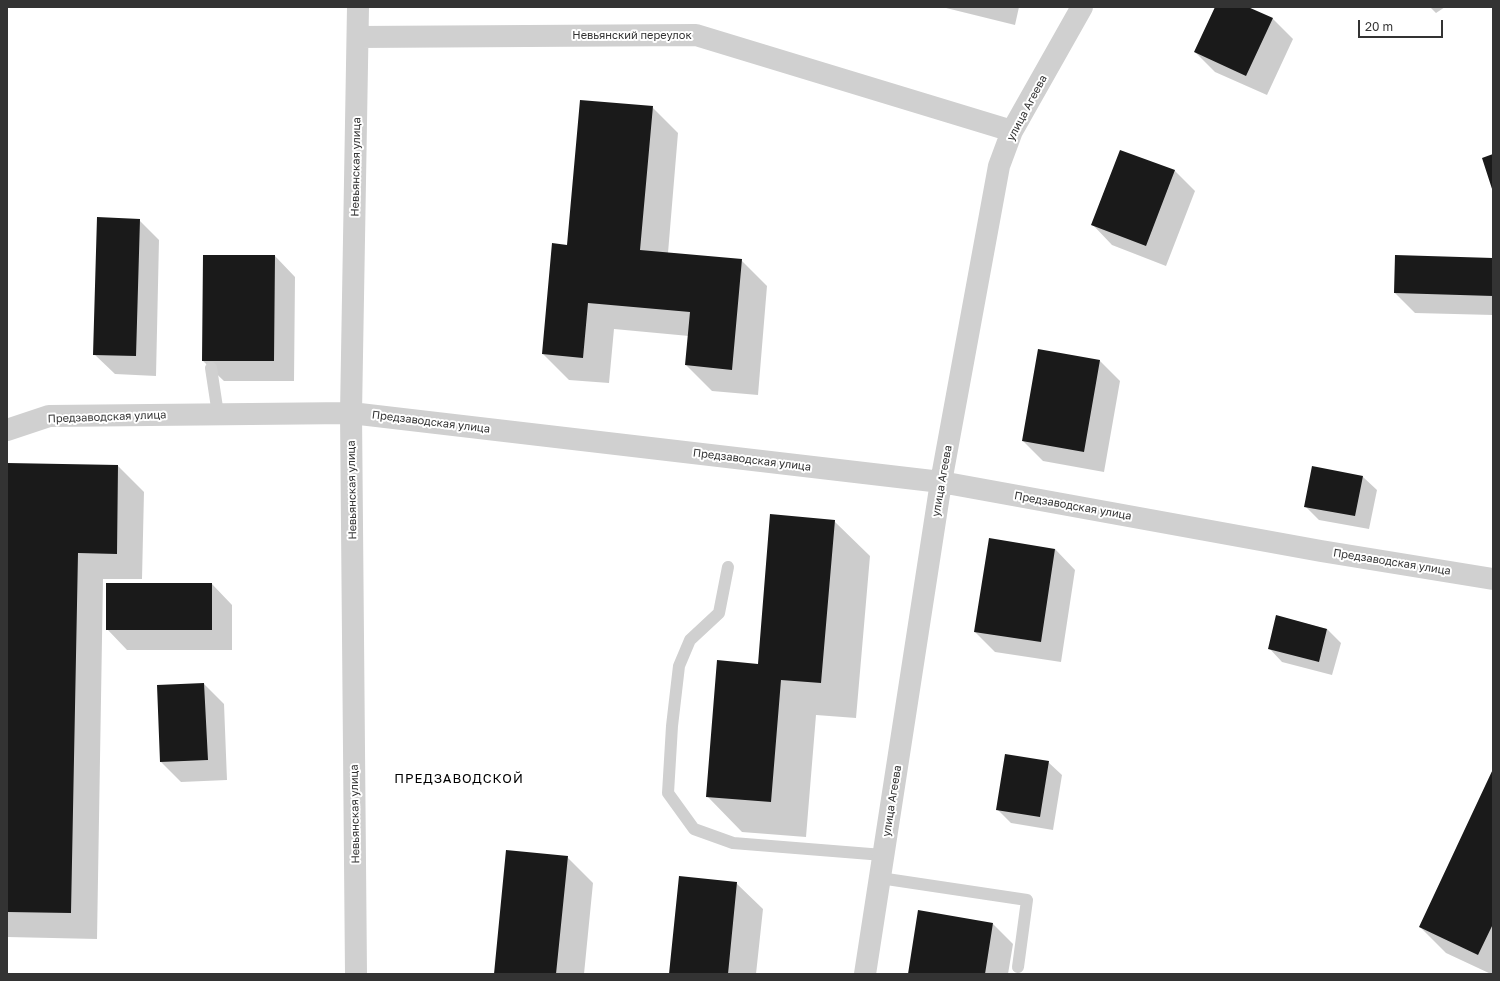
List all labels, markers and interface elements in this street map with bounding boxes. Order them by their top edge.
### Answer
scale bar [1360,12,1445,38]
text: 20 m [1365,19,1393,34]
street label: Невьянский переулок [572,29,692,43]
street label: улица Агеева [1004,73,1050,143]
street label: Невьянская улица [349,117,363,217]
street label: Предзаводская улица [47,408,167,426]
street label: Предзаводская улица [371,408,491,436]
street label: Невьянская улица [345,440,359,540]
street label: улица Агеева [929,444,955,518]
street label: Предзаводская улица [692,446,812,474]
street label: Предзаводская улица [1013,489,1133,523]
street label: Предзаводская улица [1332,546,1452,578]
street label: Невьянская улица [348,764,362,864]
street label: улица Агеева [880,764,904,838]
district label: ПРЕДЗАВОДСКОЙ [394,771,524,787]

